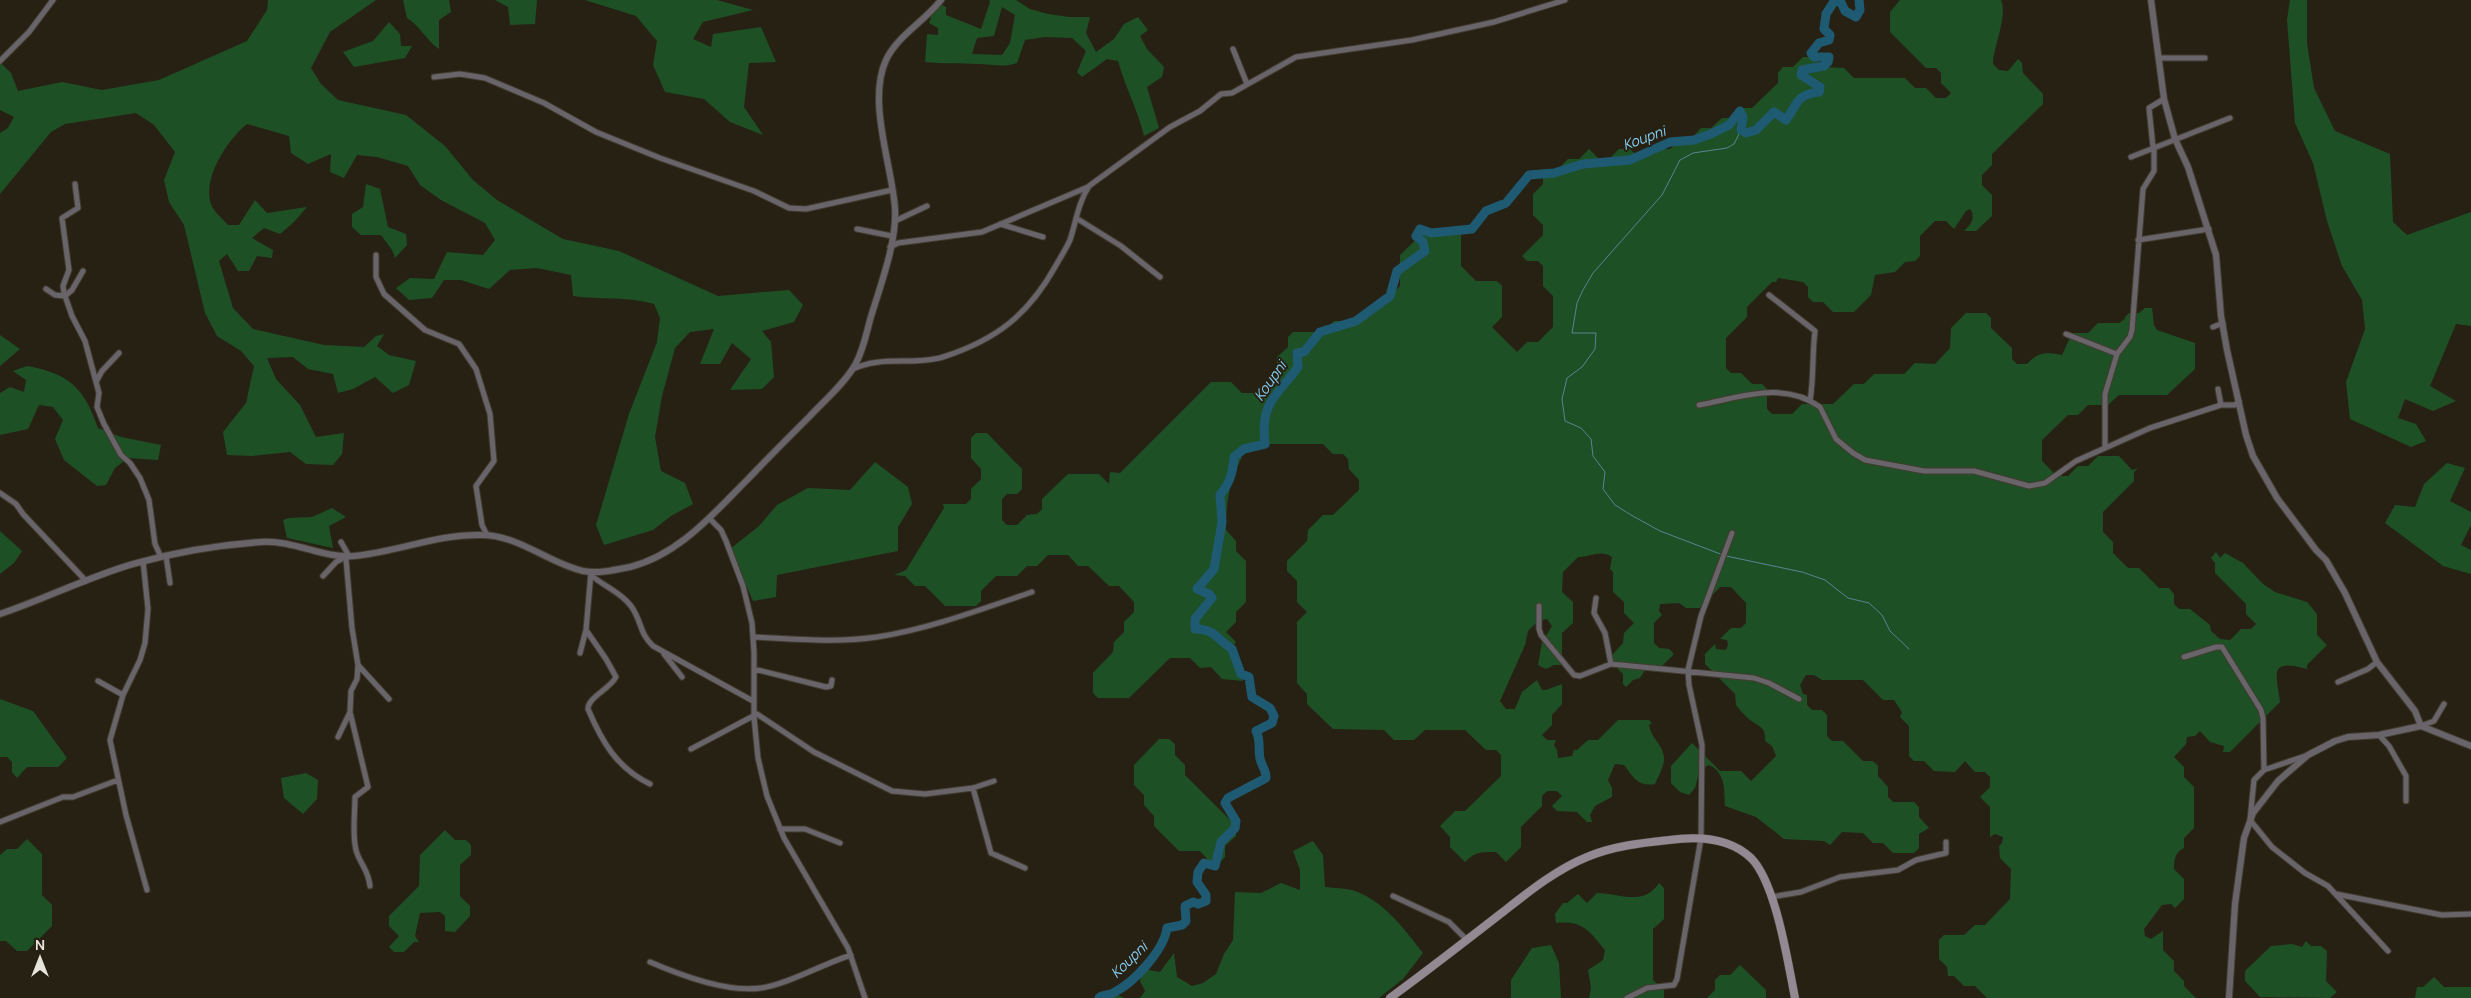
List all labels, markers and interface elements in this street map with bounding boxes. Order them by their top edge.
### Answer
water label: Koupni [1620,120,1669,154]
water label: Koupni [1249,356,1291,404]
north arrow [15,933,65,983]
text: N [35,935,45,954]
water label: Koupni [1106,936,1152,982]

